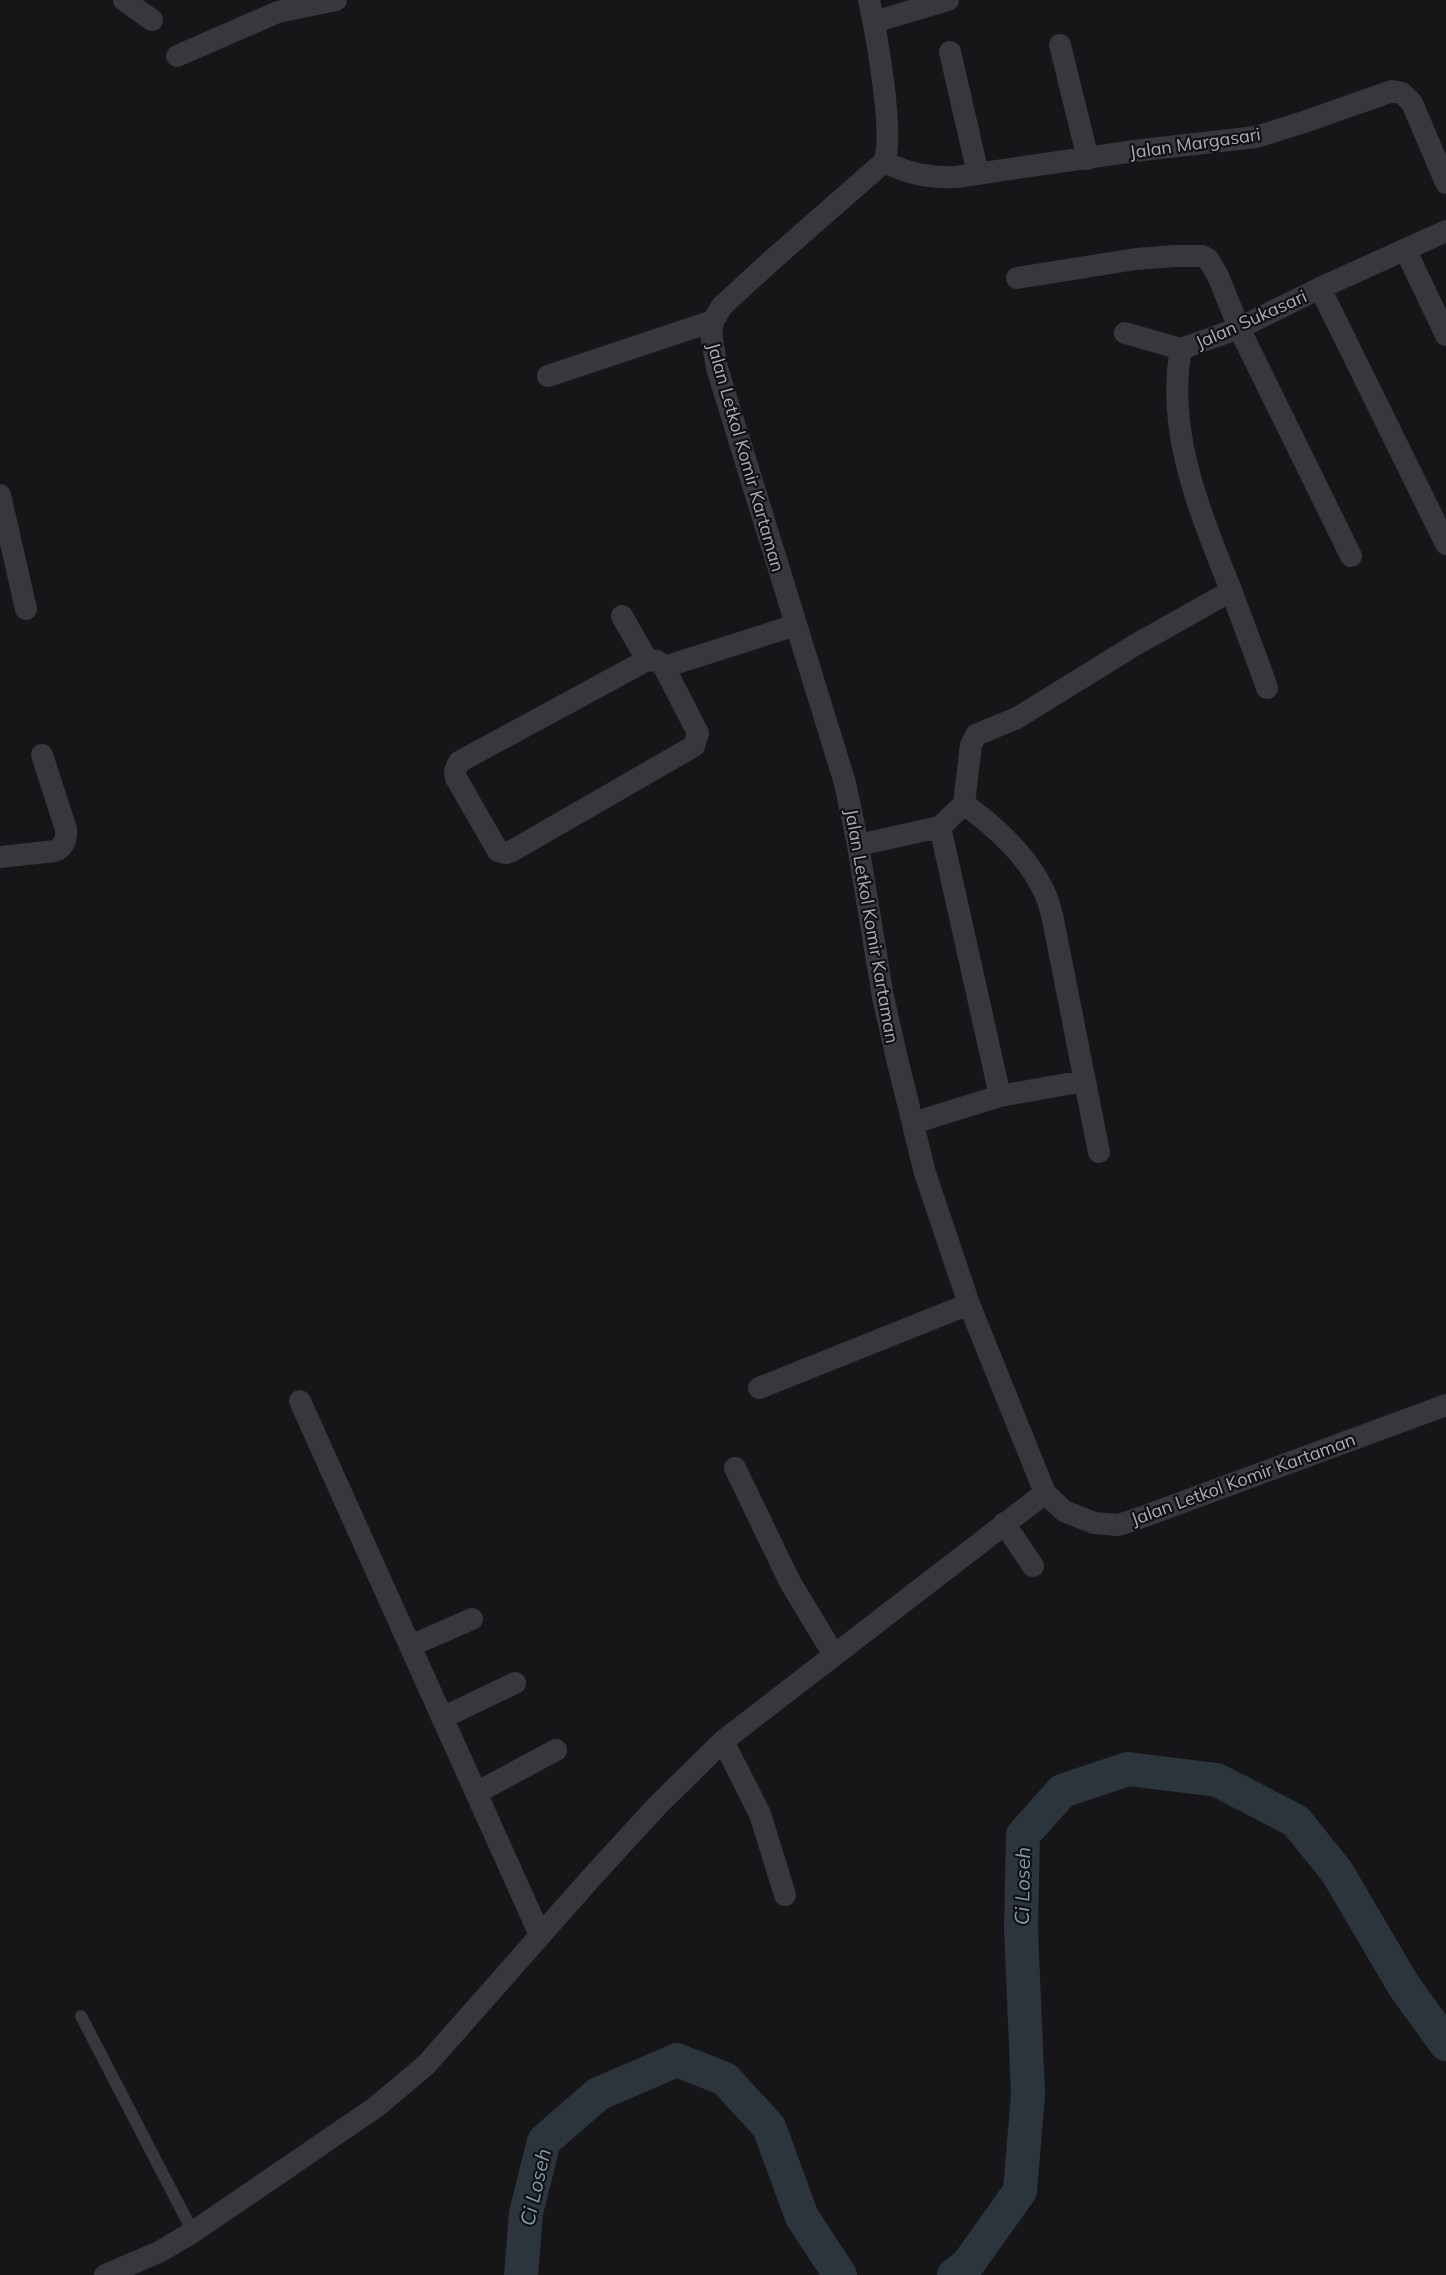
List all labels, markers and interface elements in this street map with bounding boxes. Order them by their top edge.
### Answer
street label: Jalan Margasari [1128,122,1262,164]
street label: Jalan Sukasari [1192,284,1310,354]
street label: Jalan Letkol Komir Kartaman [702,340,790,574]
street label: Jalan Letkol Komir Kartaman [840,807,904,1045]
street label: Jalan Letkol Komir Kartaman [1128,1428,1358,1530]
water label: Ci Loseh [1009,1847,1035,1925]
water label: Ci Loseh [514,2146,556,2228]

